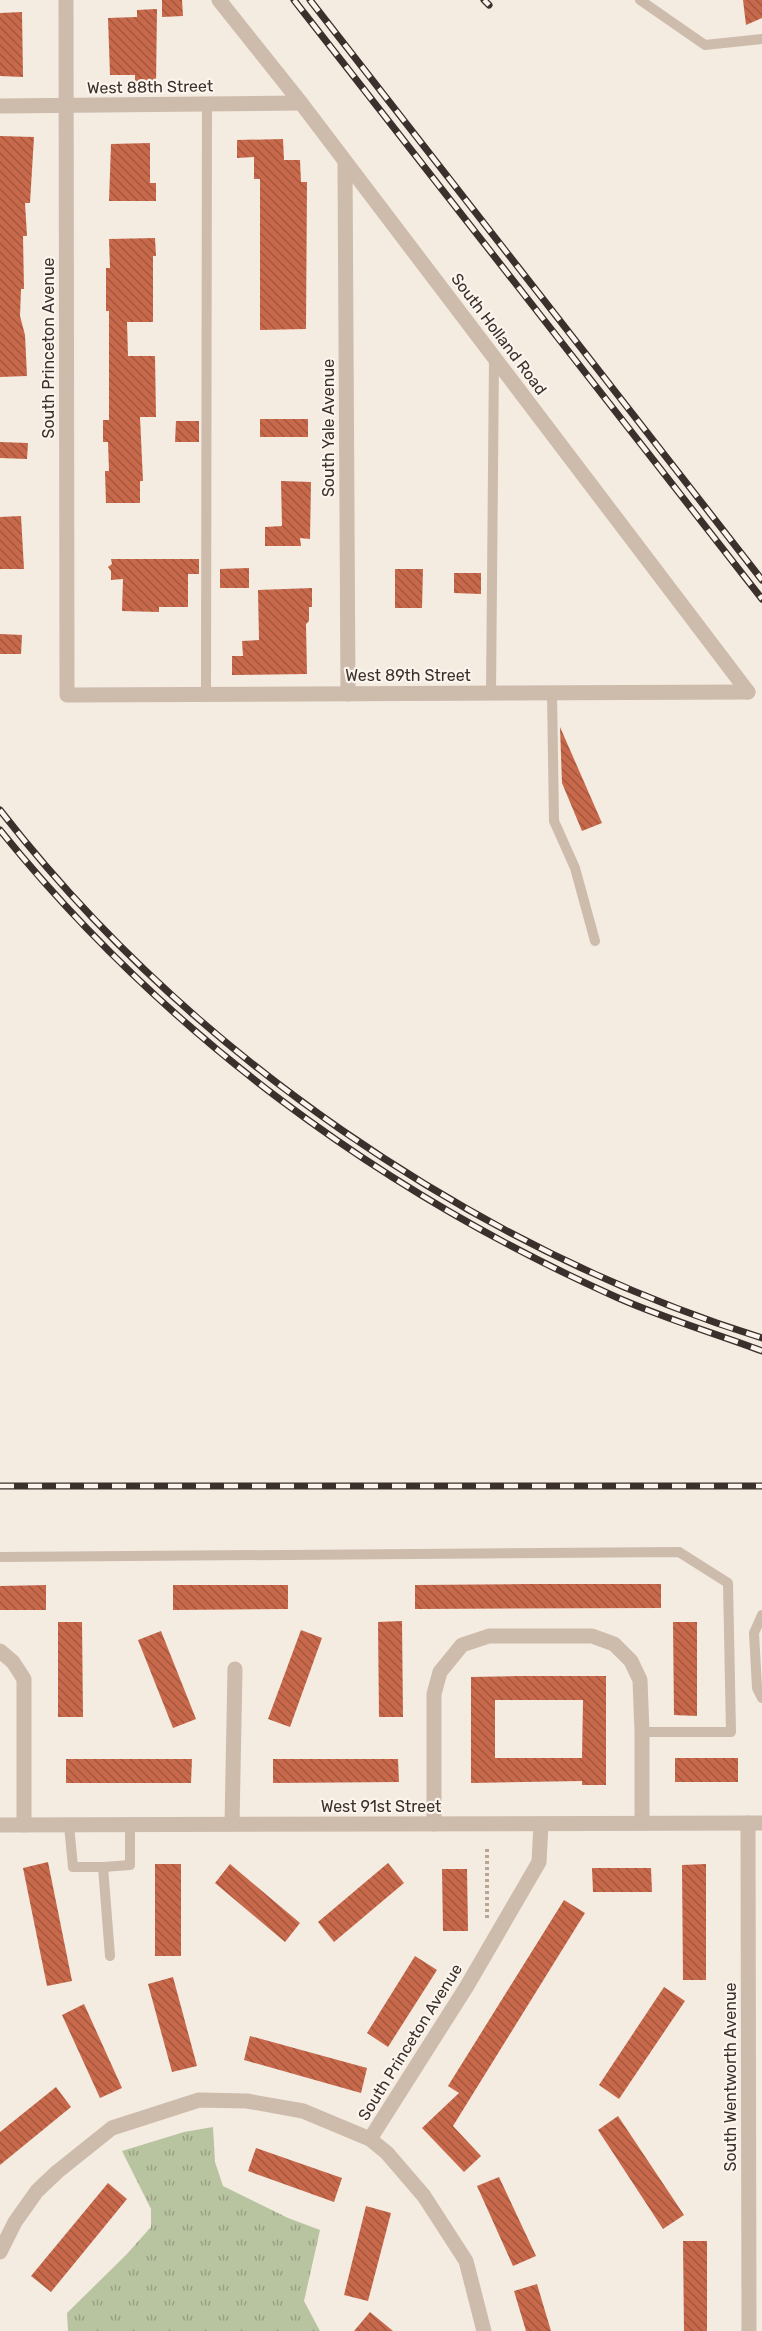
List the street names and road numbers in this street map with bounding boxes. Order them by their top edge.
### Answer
street label: West 88th Street [87,76,213,98]
street label: South Princeton Avenue [39,257,58,439]
street label: South Holland Road [447,270,551,398]
street label: South Yale Avenue [319,359,338,497]
street label: West 89th Street [345,666,471,685]
street label: West 91st Street [321,1797,441,1816]
street label: South Princeton Avenue [354,1960,466,2124]
street label: South Wentworth Avenue [721,1982,740,2172]

